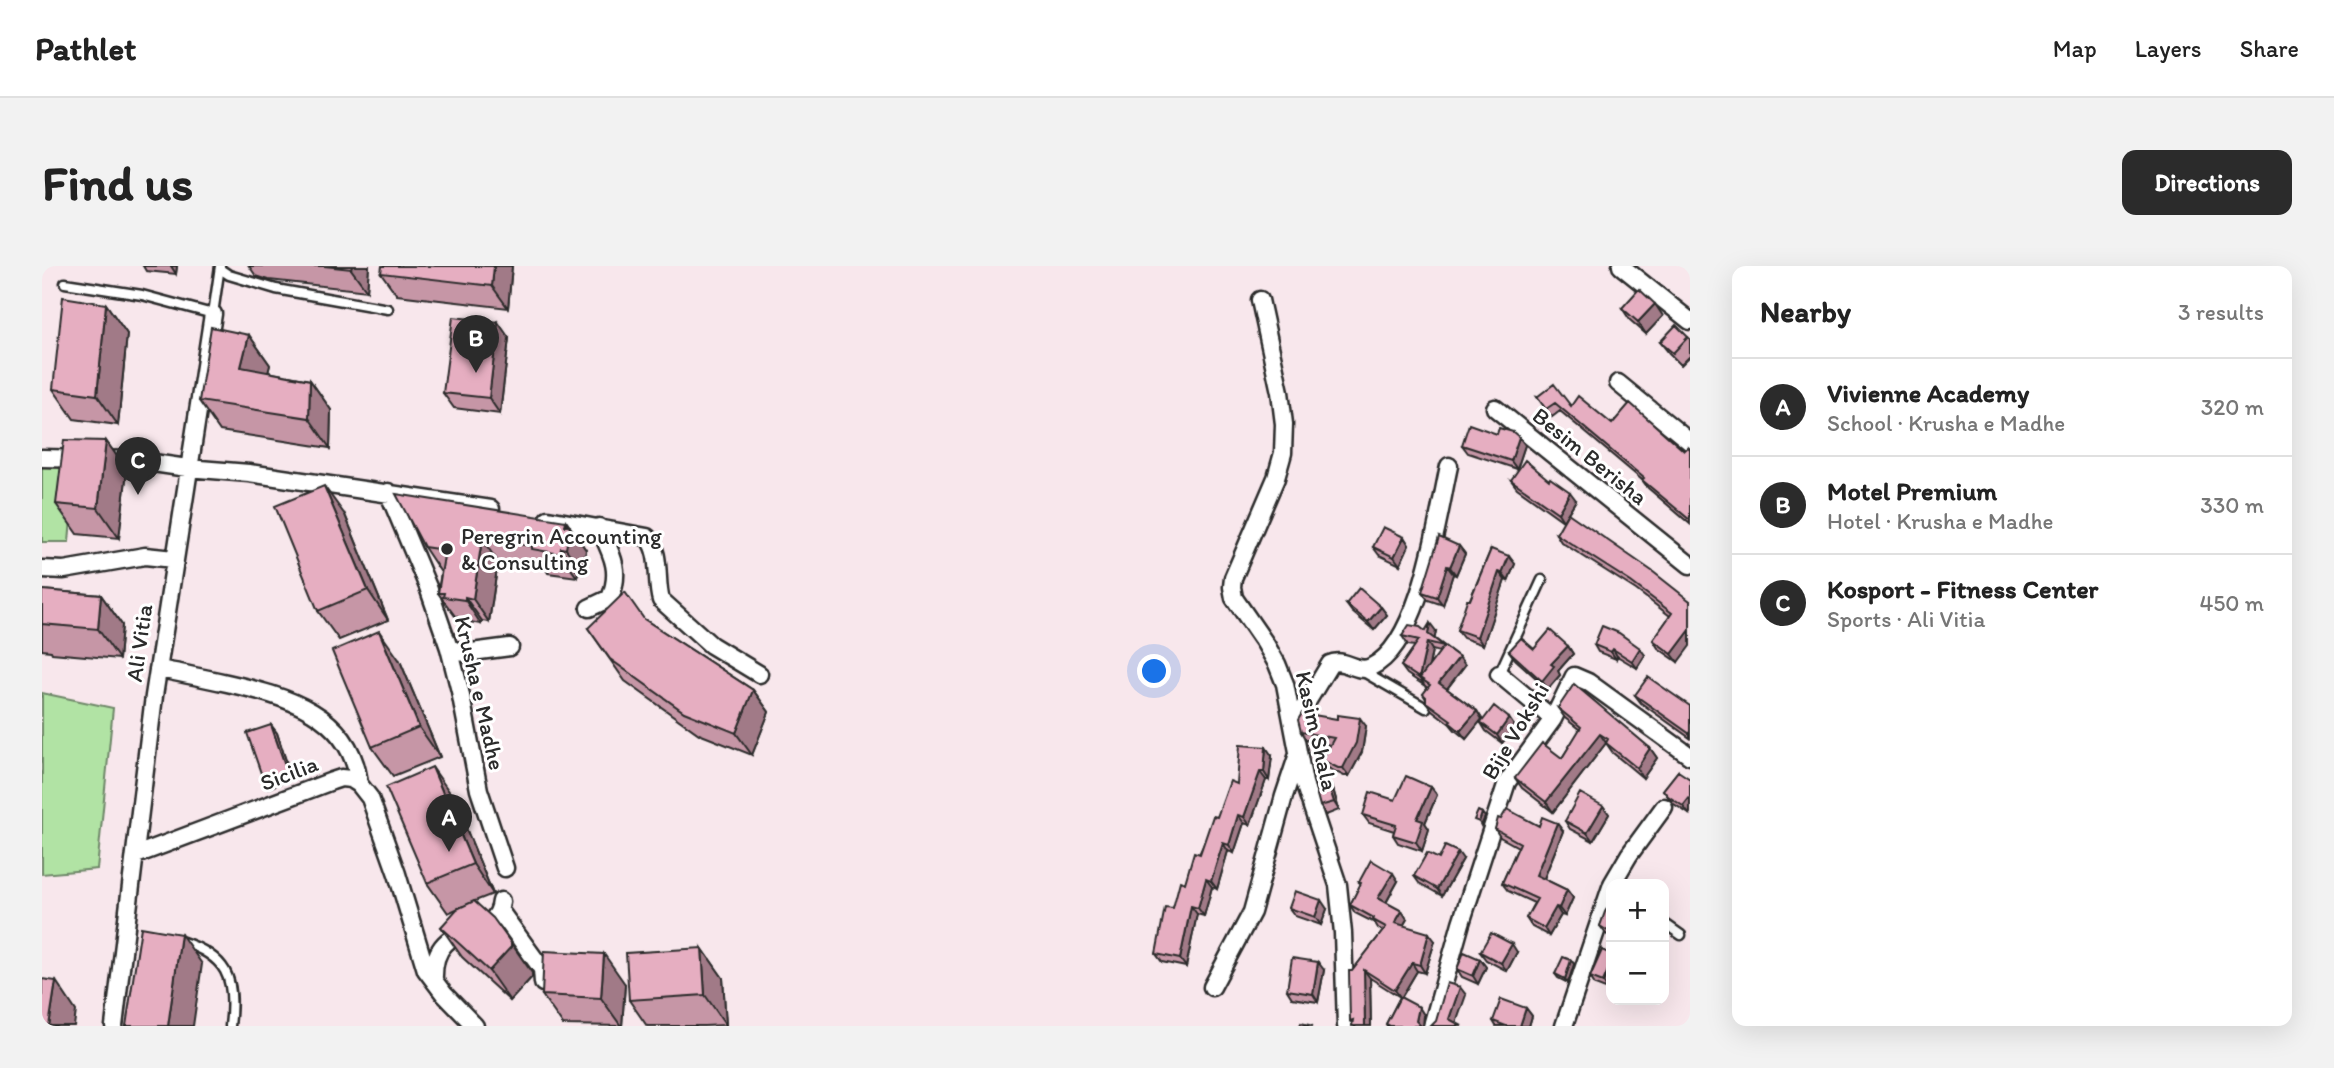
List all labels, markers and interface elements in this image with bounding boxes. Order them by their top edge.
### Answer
text: Pathlet [35,29,137,68]
text: Map [2053,34,2097,63]
text: Layers [2135,34,2202,63]
text: Share [2240,34,2299,63]
button: Directions [2122,150,2292,215]
text: Find us [42,153,193,212]
text: Nearby [1760,293,1851,330]
text: 3 results [2178,298,2264,326]
pin: B [453,315,499,373]
text: Vivienne Academy [1827,377,2029,409]
text: A [1776,393,1790,421]
text: 320 m [2201,393,2264,421]
street label: Besim Berisha [1527,401,1653,511]
text: School · Krusha e Madhe [1827,409,2065,437]
pin: C [115,437,161,495]
text: Motel Premium [1827,475,1997,507]
text: B [1776,491,1790,519]
text: 330 m [2200,491,2264,519]
text: Hotel · Krusha e Madhe [1827,507,2053,535]
place label: Peregrin Accounting & Consulting [461,522,662,576]
marker: Peregrin Accounting & Consulting [439,541,455,557]
text: Kosport - Fitness Center [1827,573,2098,605]
text: C [1776,589,1790,617]
text: 450 m [2199,589,2264,617]
street label: Ali Vitia [120,602,158,684]
text: Sports · Ali Vitia [1827,605,1985,633]
street label: Krusha e Madhe [449,613,511,773]
your location [1137,654,1171,688]
street label: Kasim Shala [1290,668,1344,794]
street label: Bije Vokshi [1475,677,1555,785]
street label: Sicilia [256,749,322,797]
pin: A [426,794,472,852]
map controls [1606,879,1669,1005]
button: + [1606,879,1669,942]
button: − [1606,942,1669,1005]

